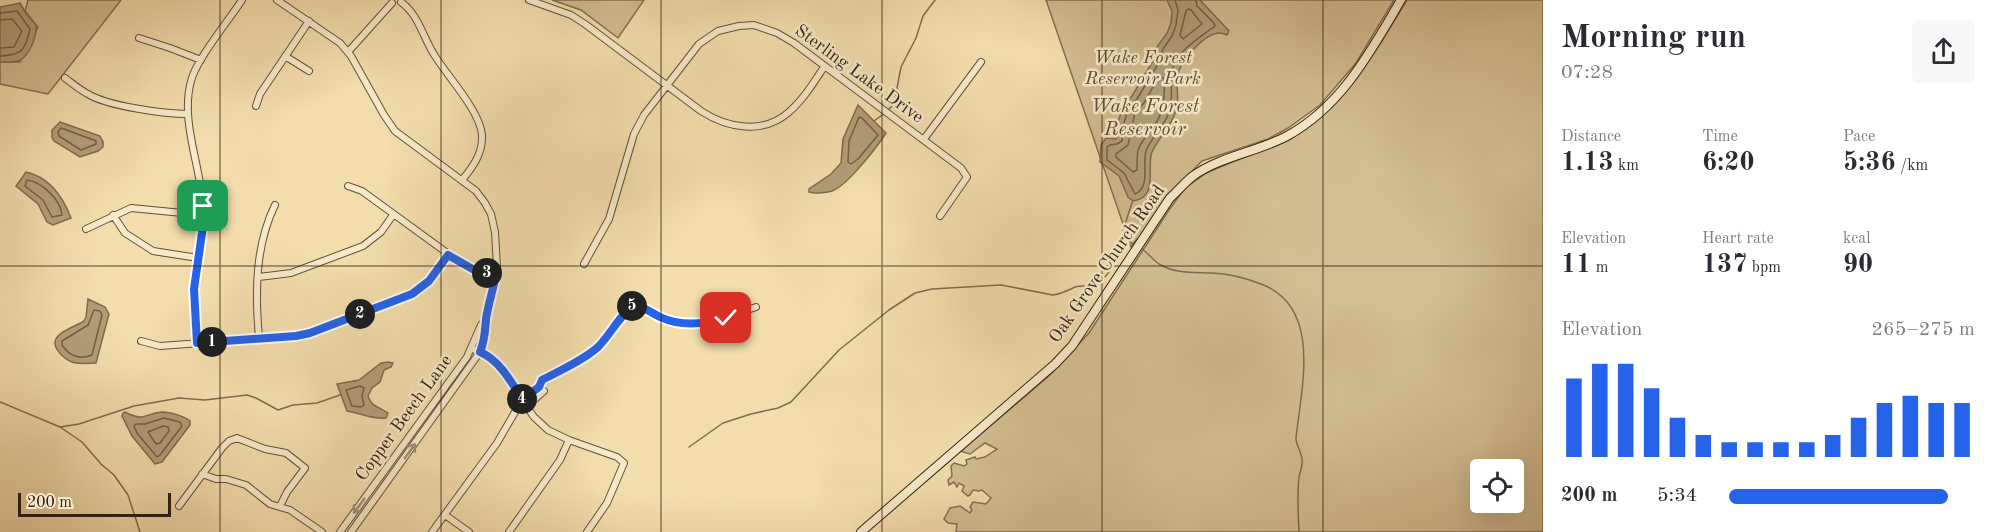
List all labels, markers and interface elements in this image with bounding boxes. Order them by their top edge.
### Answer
button: share [1912,20,1975,83]
street label: Sterling Lake Drive [791,21,927,127]
text: Morning run [1561,22,1746,55]
park label: Wake Forest Reservoir Park [1084,49,1201,88]
text: 07:28 [1561,63,1613,83]
water label: Wake Forest Reservoir [1091,97,1200,140]
text: Distance [1561,129,1621,145]
text: Time [1702,129,1738,145]
text: Pace [1843,129,1875,145]
text: 1.13 [1561,150,1614,176]
text: 6:20 [1702,150,1755,176]
text: 5:36 [1843,150,1896,176]
text: km [1614,158,1639,174]
text: /km [1896,158,1928,174]
pin [177,180,228,231]
street label: Oak Grove Church Road [1046,182,1168,346]
icon: arrive [186,189,219,222]
text: Elevation [1561,231,1626,247]
text: Heart rate [1702,231,1774,247]
text: kcal [1843,231,1871,247]
text: 11 [1561,252,1591,278]
text: 137 [1702,252,1747,278]
text: 90 [1843,252,1873,278]
pin: 3 [472,258,502,288]
text: m [1591,260,1608,276]
text: bpm [1747,260,1781,276]
text: 3 [482,265,492,281]
pin: 5 [617,291,647,321]
pin [700,292,751,343]
text: 5 [627,298,637,314]
pin: 2 [345,299,375,329]
icon: check [709,301,742,334]
text: 2 [355,306,365,322]
text: Elevation [1561,320,1642,340]
text: 265–275 m [1872,320,1975,340]
pin: 1 [197,327,227,357]
text: 1 [207,334,217,350]
street label: Copper Beech Lane [352,352,456,484]
pin: 4 [507,384,537,414]
text: 4 [517,391,527,407]
one-way arrow [404,443,416,459]
map controls [1470,459,1524,513]
button: locate [1470,459,1524,513]
text: 200 m [1561,486,1617,506]
text: 5:34 [1657,486,1697,506]
scale bar [18,490,171,518]
text: 200 m [27,495,72,511]
one-way arrow [353,497,365,513]

